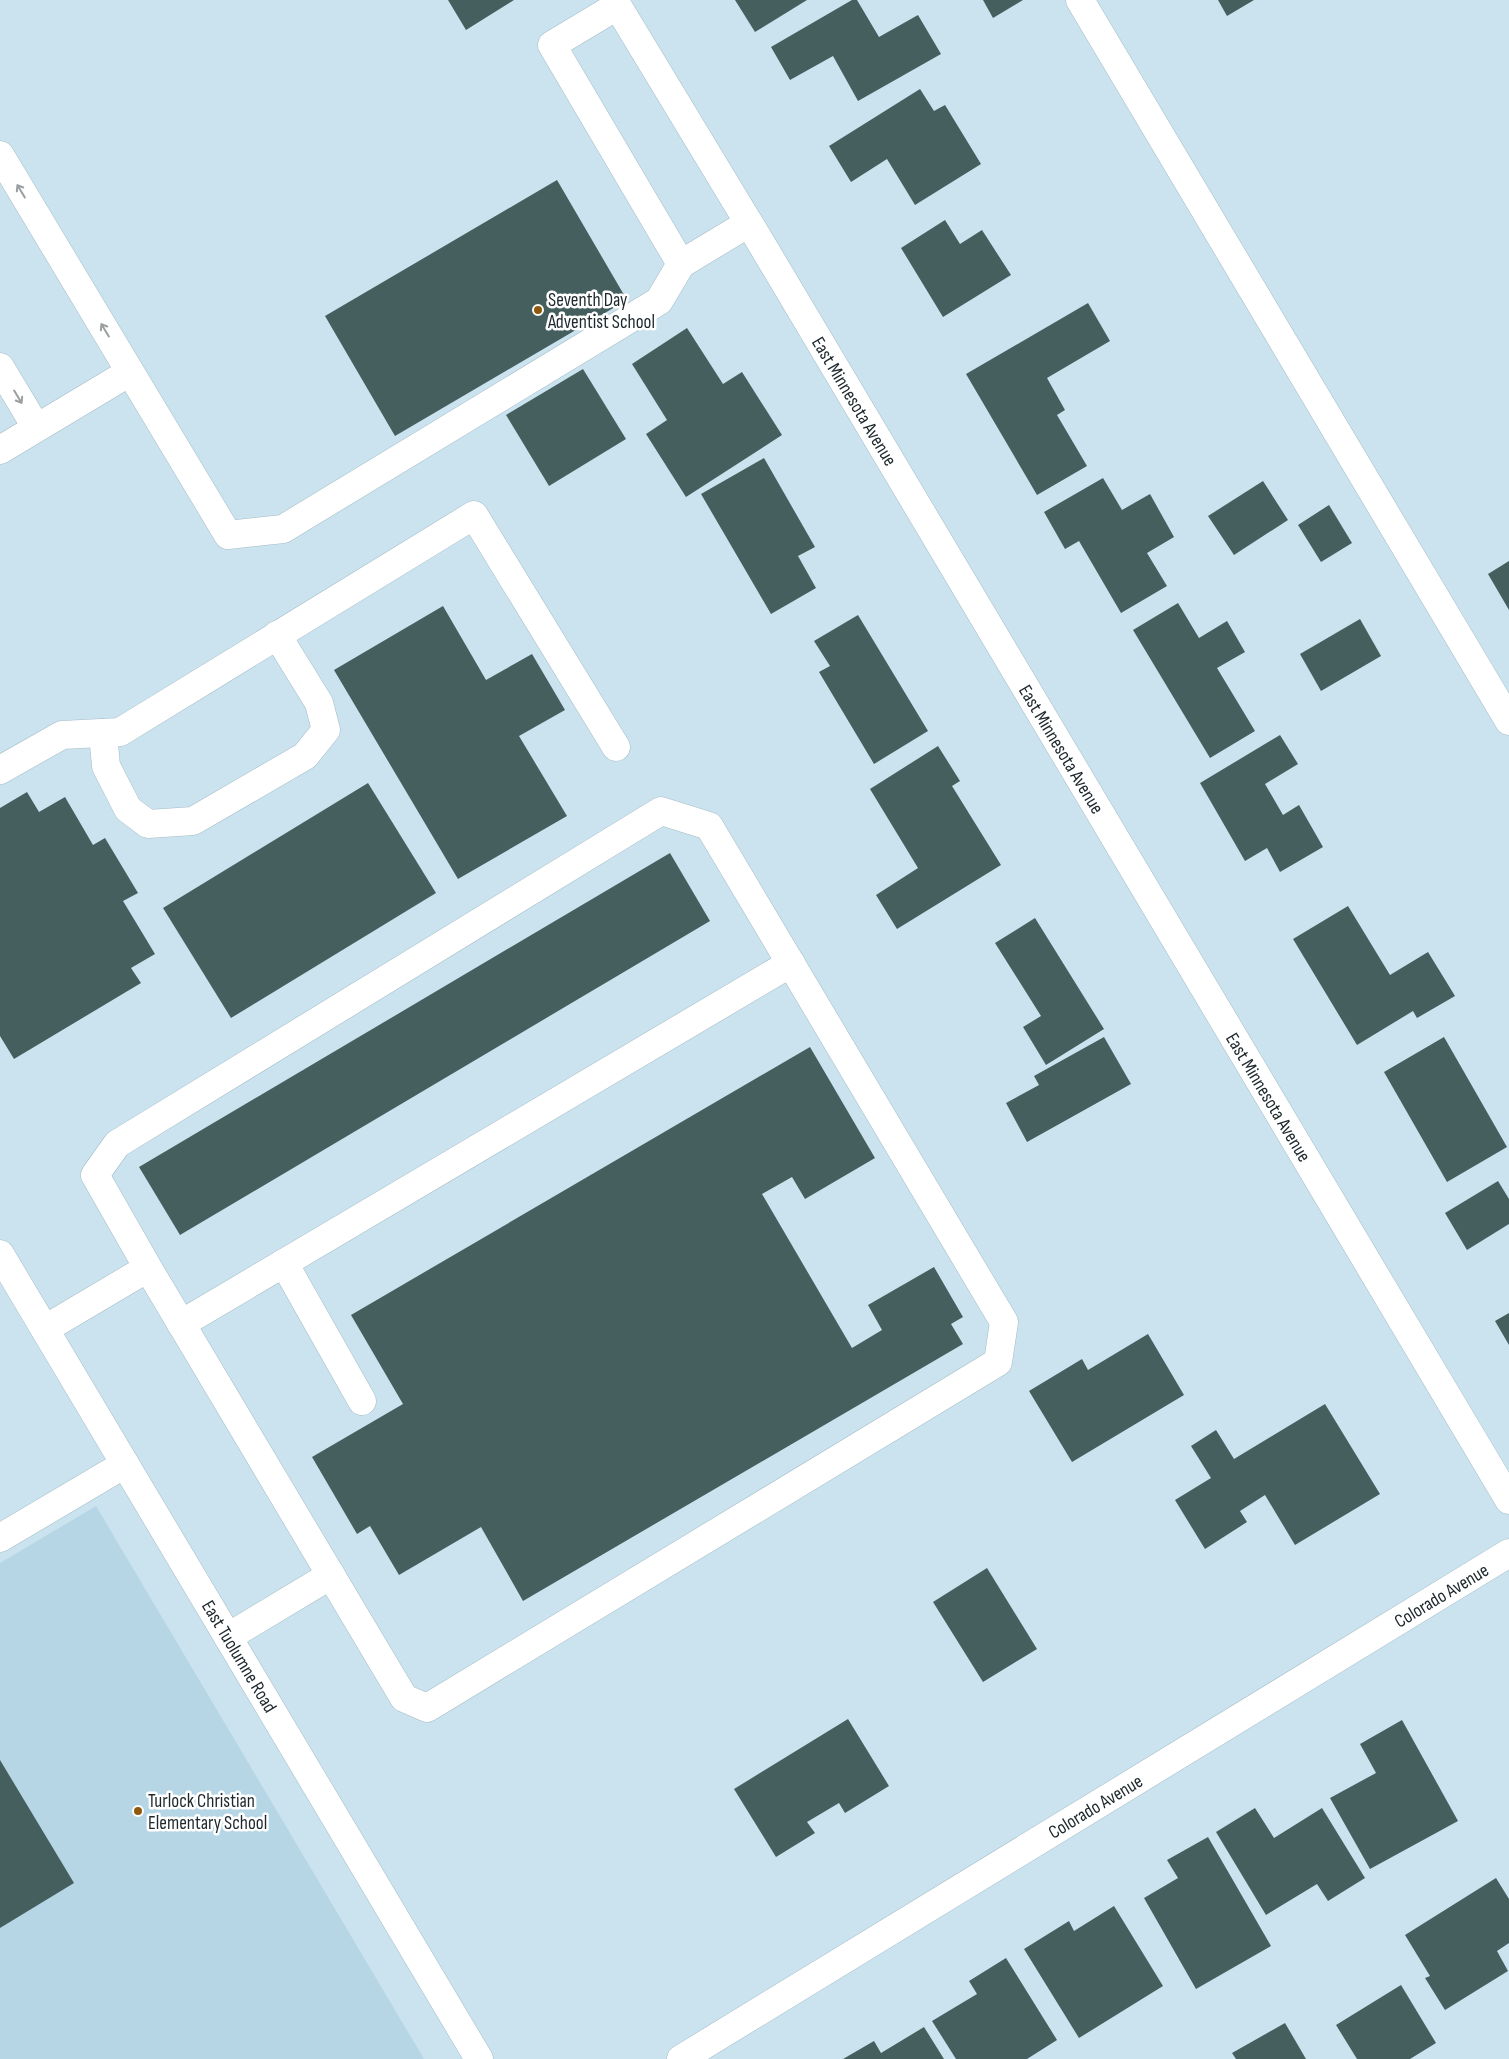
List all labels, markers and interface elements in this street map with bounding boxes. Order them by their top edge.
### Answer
one-way arrow [16,184,26,198]
place label: Seventh Day Adventist School [547,289,655,334]
marker: Seventh Day Adventist School [532,304,544,316]
one-way arrow [100,323,110,338]
street label: East Minnesota Avenue [806,333,901,470]
one-way arrow [14,390,24,404]
street label: East Minnesota Avenue [1013,681,1108,818]
street label: East Minnesota Avenue [1220,1029,1315,1166]
street label: Colorado Avenue [1390,1559,1493,1633]
street label: East Tuolumne Road [196,1597,281,1717]
street label: Colorado Avenue [1044,1770,1147,1844]
place label: Turlock Christian Elementary School [148,1790,267,1835]
marker: Turlock Christian Elementary School [132,1805,144,1817]

